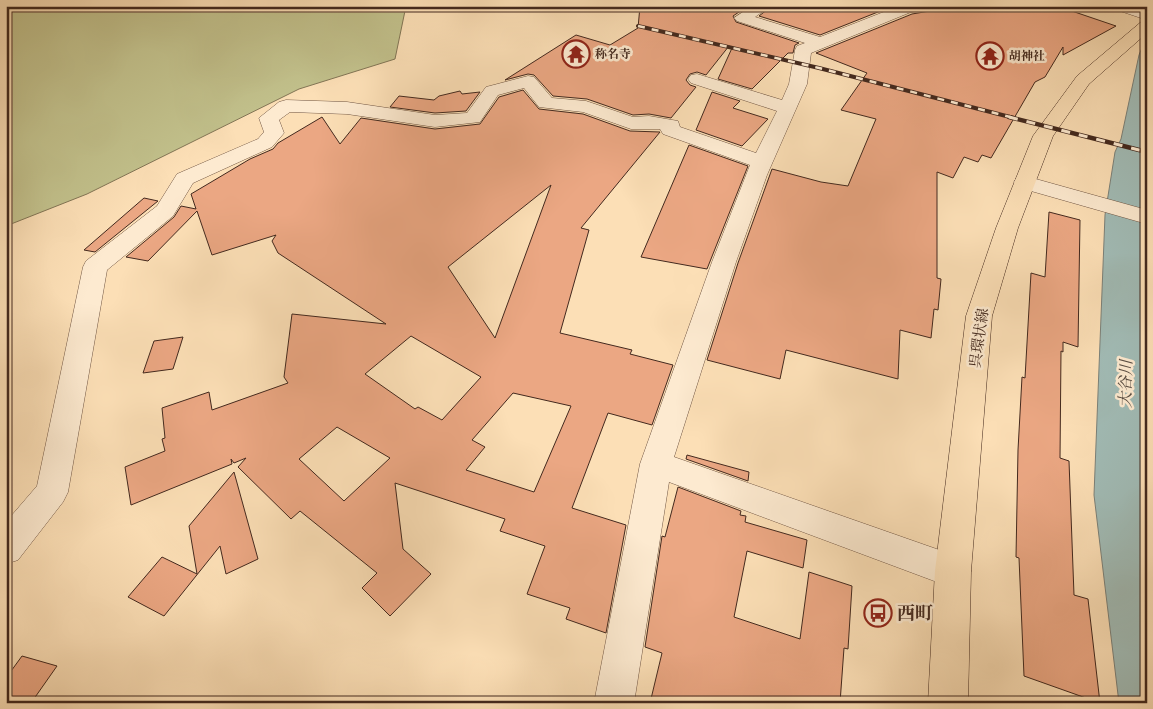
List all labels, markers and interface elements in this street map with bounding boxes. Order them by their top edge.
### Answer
temple icon: 称名寺 [561,39,591,69]
temple icon: 胡神社 [975,41,1005,71]
place label: 称名寺 [595,46,631,62]
place label: 胡神社 [1009,48,1045,64]
street label: 呉環状線 [965,307,993,369]
water label: 大谷川 [1115,358,1137,408]
bus stop icon: 西町 [863,598,893,628]
place label: 西町 [897,601,933,626]

